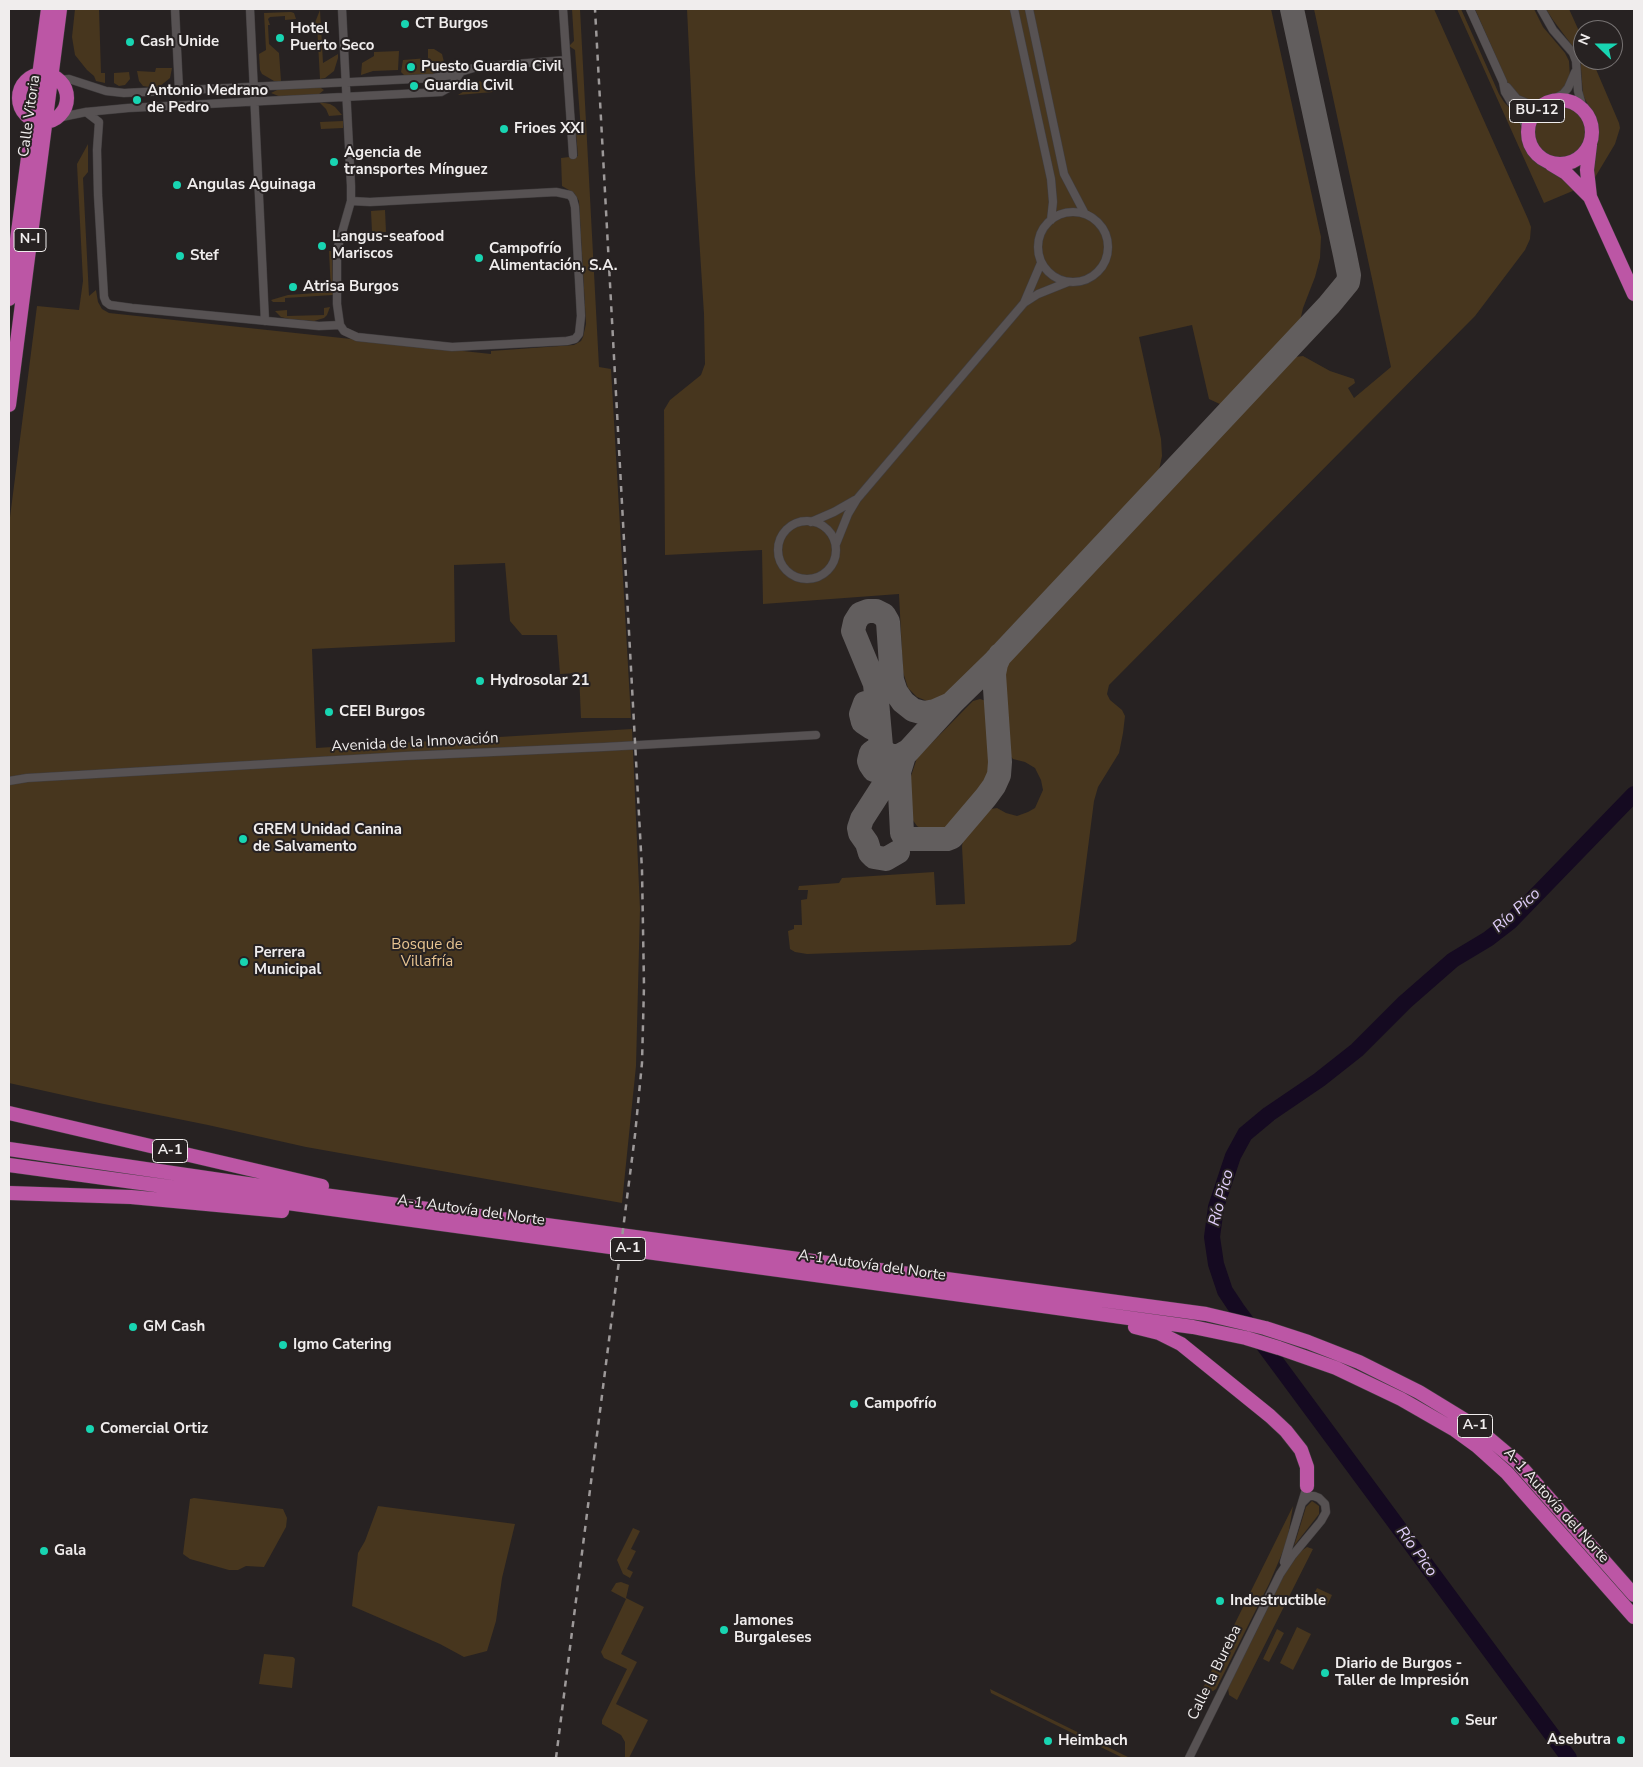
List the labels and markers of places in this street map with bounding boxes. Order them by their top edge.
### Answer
place label: CT Burgos [415,15,488,33]
marker: CT Burgos [399,18,411,30]
place label: Hotel Puerto Seco [290,20,374,55]
marker: Hotel Puerto Seco [274,32,286,44]
place label: Cash Unide [140,33,219,51]
marker: Cash Unide [124,36,136,48]
place label: Puesto Guardia Civil [421,58,562,76]
marker: Puesto Guardia Civil [405,61,417,73]
place label: Guardia Civil [424,77,513,95]
marker: Guardia Civil [408,80,420,92]
place label: Antonio Medrano de Pedro [147,82,268,117]
marker: Antonio Medrano de Pedro [131,94,143,106]
place label: Frioes XXI [514,120,584,138]
marker: Frioes XXI [498,123,510,135]
place label: Agencia de transportes Mínguez [344,144,487,179]
marker: Agencia de transportes Mínguez [328,156,340,168]
place label: Angulas Aguinaga [187,176,316,194]
marker: Angulas Aguinaga [171,179,183,191]
place label: Langus-seafood Mariscos [332,228,444,263]
marker: Langus-seafood Mariscos [316,240,328,252]
place label: Campofrío Alimentación, S.A. [489,240,617,275]
place label: Stef [190,247,219,265]
marker: Stef [174,250,186,262]
marker: Campofrío Alimentación, S.A. [473,252,485,264]
place label: Atrisa Burgos [303,278,399,296]
marker: Atrisa Burgos [287,281,299,293]
place label: Hydrosolar 21 [490,672,590,690]
marker: Hydrosolar 21 [474,675,486,687]
place label: CEEI Burgos [339,703,425,721]
marker: CEEI Burgos [323,706,335,718]
place label: GREM Unidad Canina de Salvamento [253,821,402,856]
marker: GREM Unidad Canina de Salvamento [237,833,249,845]
place label: Perrera Municipal [254,944,321,979]
marker: Perrera Municipal [238,956,250,968]
place label: GM Cash [143,1318,205,1336]
marker: GM Cash [127,1321,139,1333]
place label: Igmo Catering [293,1336,392,1354]
marker: Igmo Catering [277,1339,289,1351]
place label: Campofrío [864,1395,937,1413]
marker: Campofrío [848,1398,860,1410]
place label: Comercial Ortiz [100,1420,208,1438]
marker: Comercial Ortiz [84,1423,96,1435]
place label: Gala [54,1542,86,1560]
marker: Gala [38,1545,50,1557]
place label: Indestructible [1230,1592,1326,1610]
marker: Indestructible [1214,1595,1226,1607]
place label: Jamones Burgaleses [734,1612,812,1647]
marker: Jamones Burgaleses [718,1624,730,1636]
place label: Diario de Burgos - Taller de Impresión [1335,1655,1469,1690]
marker: Diario de Burgos - Taller de Impresión [1319,1667,1331,1679]
place label: Seur [1465,1712,1497,1730]
marker: Seur [1449,1715,1461,1727]
place label: Asebutra [1547,1731,1611,1749]
place label: Heimbach [1058,1732,1128,1750]
marker: Asebutra [1615,1734,1627,1746]
marker: Heimbach [1042,1735,1054,1747]

